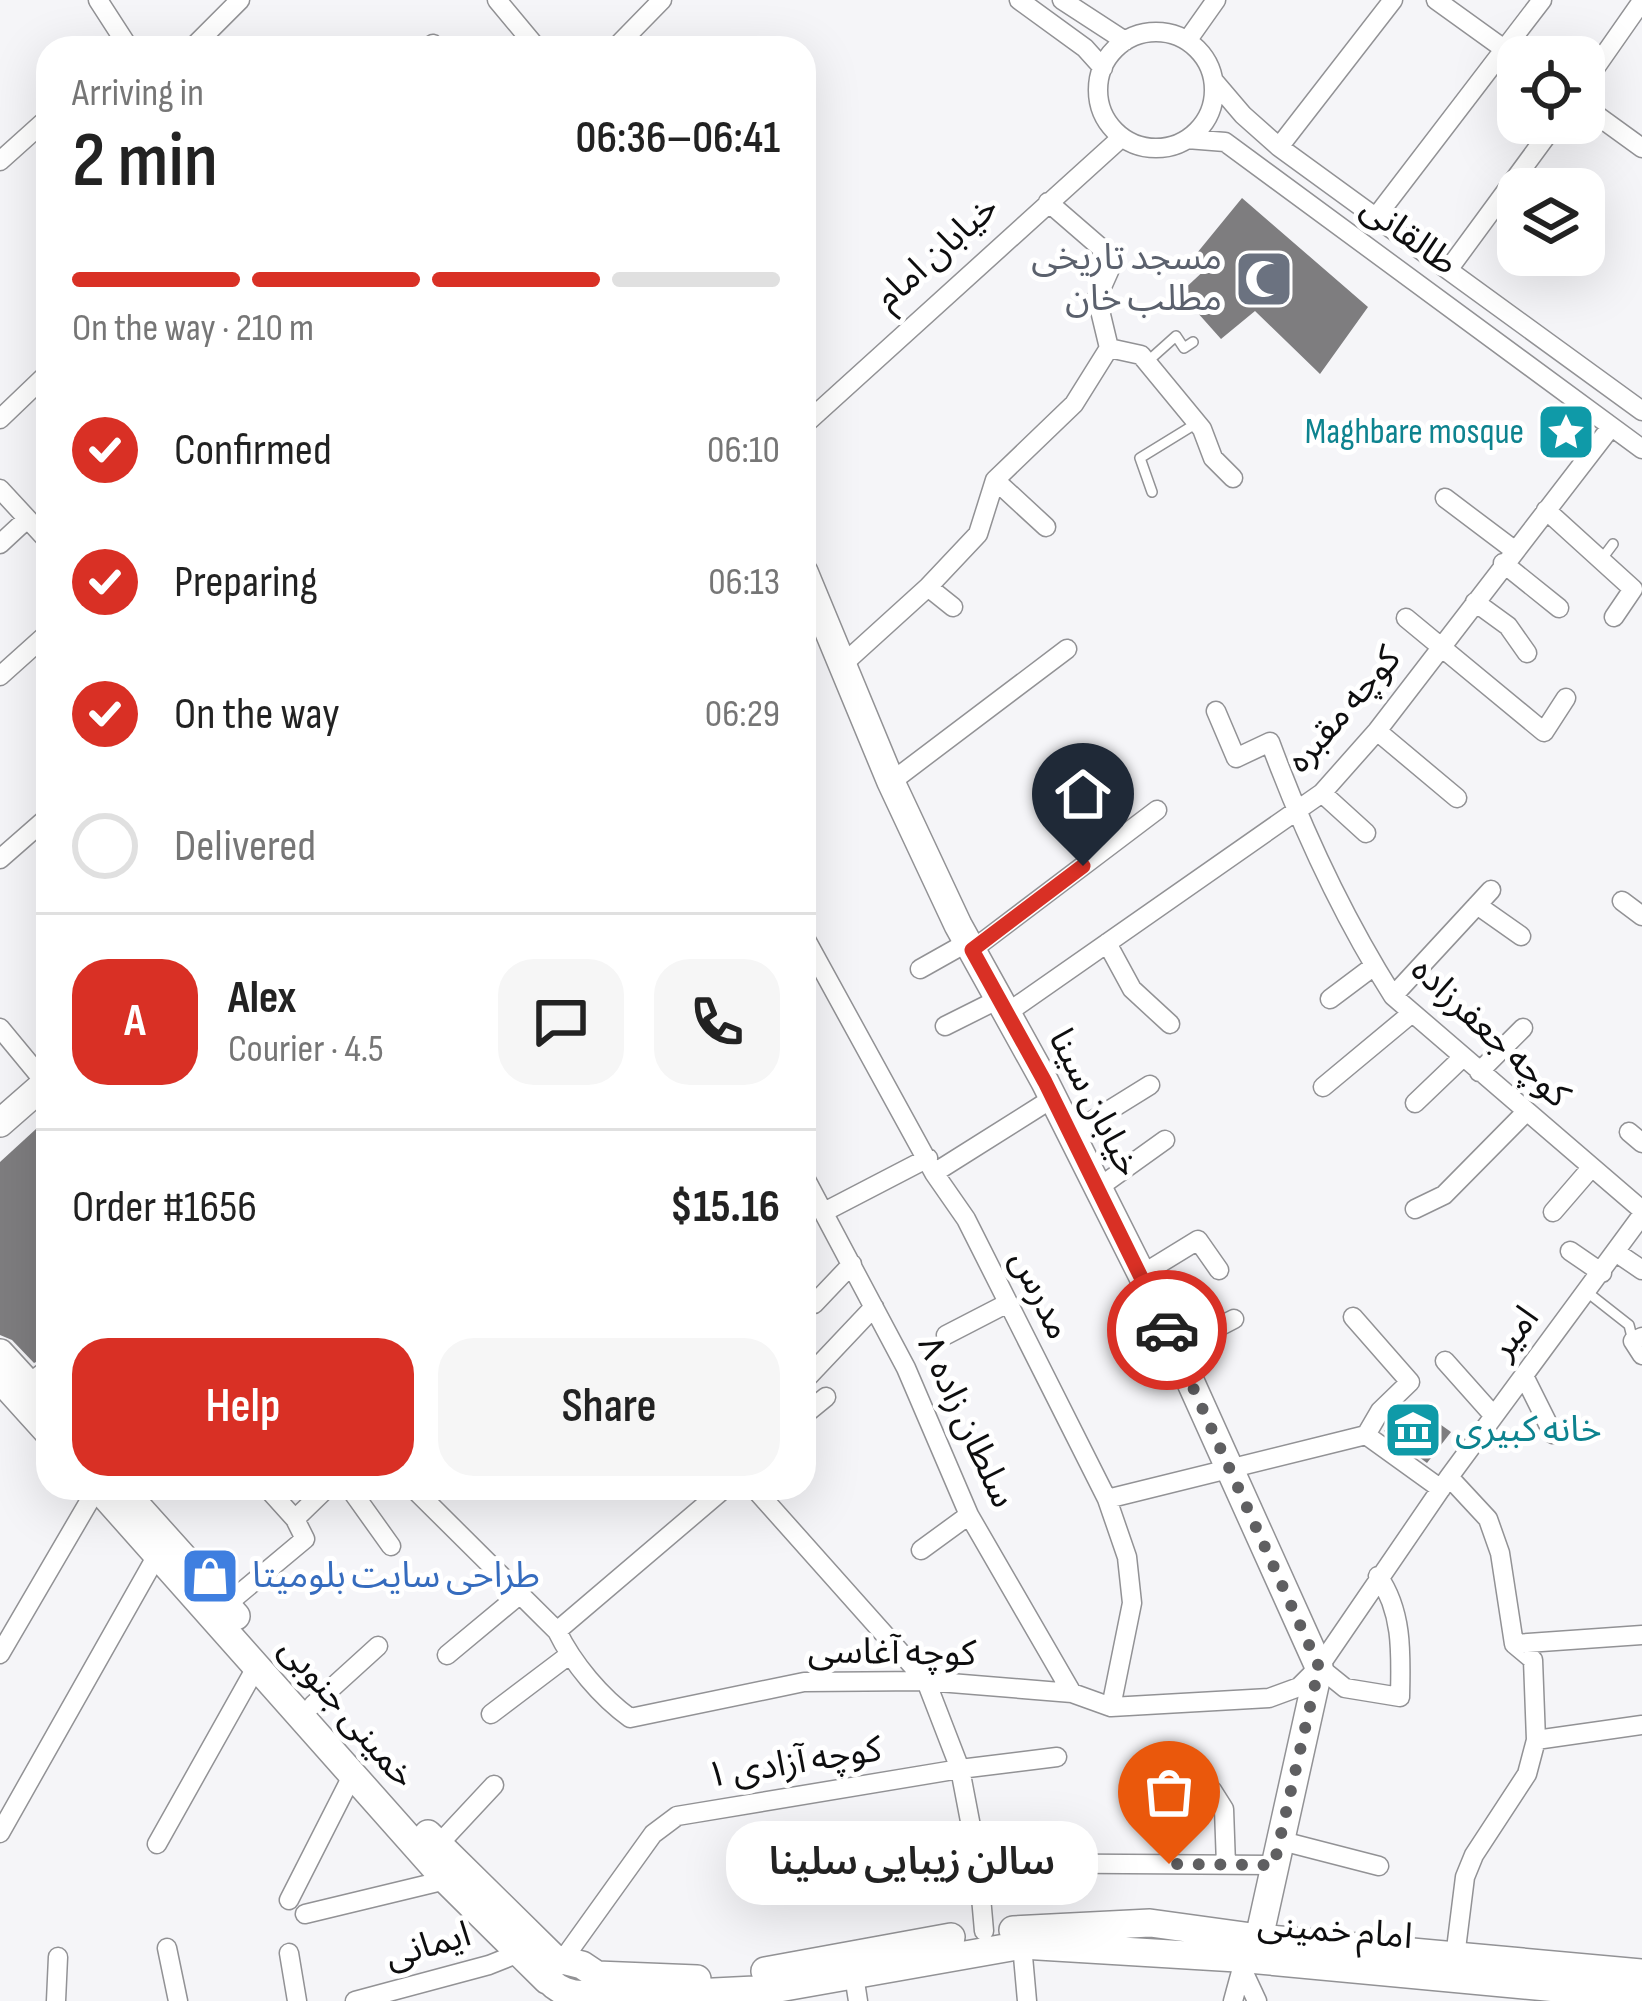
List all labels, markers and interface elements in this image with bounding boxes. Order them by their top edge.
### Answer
map controls [1497,36,1605,276]
button: locate [1497,36,1605,144]
text: Arriving in [72,70,204,117]
text: 06:36–06:41 [576,111,780,166]
text: 2 min [72,115,218,208]
button: layers [1497,168,1605,276]
street label: خیابان امام [866,186,1010,322]
street label: طالقانی [1352,187,1466,285]
place label: مسجد تاریخی مطلب خان [1031,237,1222,321]
mosque icon: مسجد تاریخی مطلب خان [1233,248,1295,310]
text: On the way · 210 m [72,305,314,352]
place icon: Maghbare mosque [1535,401,1597,463]
place label: Maghbare mosque [1305,411,1524,454]
icon: check [72,417,138,483]
text: Confirmed [174,423,332,478]
text: 06:10 [707,427,780,474]
icon: check [72,549,138,615]
text: Preparing [174,555,318,610]
text: 06:13 [708,559,780,606]
street label: کوچه مقبره [1278,637,1411,782]
icon: check [72,681,138,747]
text: On the way [174,687,340,742]
text: 06:29 [705,691,780,738]
pin [1032,743,1134,866]
icon: home [1050,761,1116,827]
text: Delivered [174,819,316,874]
street label: کوچه جعفرزاده [1402,949,1579,1118]
button: chat [498,959,624,1085]
button: phone [654,959,780,1085]
text: Alex [228,971,296,1026]
text: A [124,994,146,1049]
street label: خیابان سینا [1038,1022,1150,1184]
text: Courier · 4.5 [228,1026,384,1073]
text: Order #1656 [72,1180,257,1235]
text: $15.16 [670,1180,780,1235]
street label: مدرس [1000,1243,1080,1347]
courier [1107,1270,1227,1390]
icon: car [1134,1297,1200,1363]
street label: امیر [1481,1298,1549,1369]
street label: سلطان زاده ۸ [908,1329,1024,1515]
button: Help [72,1338,414,1476]
button: Share [438,1338,780,1476]
museum icon: خانه کبیری [1382,1399,1444,1461]
place label: خانه کبیری [1455,1409,1602,1452]
shop icon: طراحی سایت بلومیتا [179,1545,241,1607]
place label: طراحی سایت بلومیتا [252,1555,540,1598]
street label: خمینی جنوبی [270,1628,424,1798]
street label: کوچه آغاسی [808,1630,978,1676]
street label: کوچه آزادی ۱ [703,1728,886,1798]
pin [1118,1741,1220,1864]
icon: bag [1136,1759,1202,1825]
callout: سالن زیبایی سلینا [725,1822,1097,1906]
text: سالن زیبایی سلینا [769,1839,1055,1886]
street label: امام خمینی [1255,1903,1414,1963]
street label: ایمانی [380,1913,476,1979]

